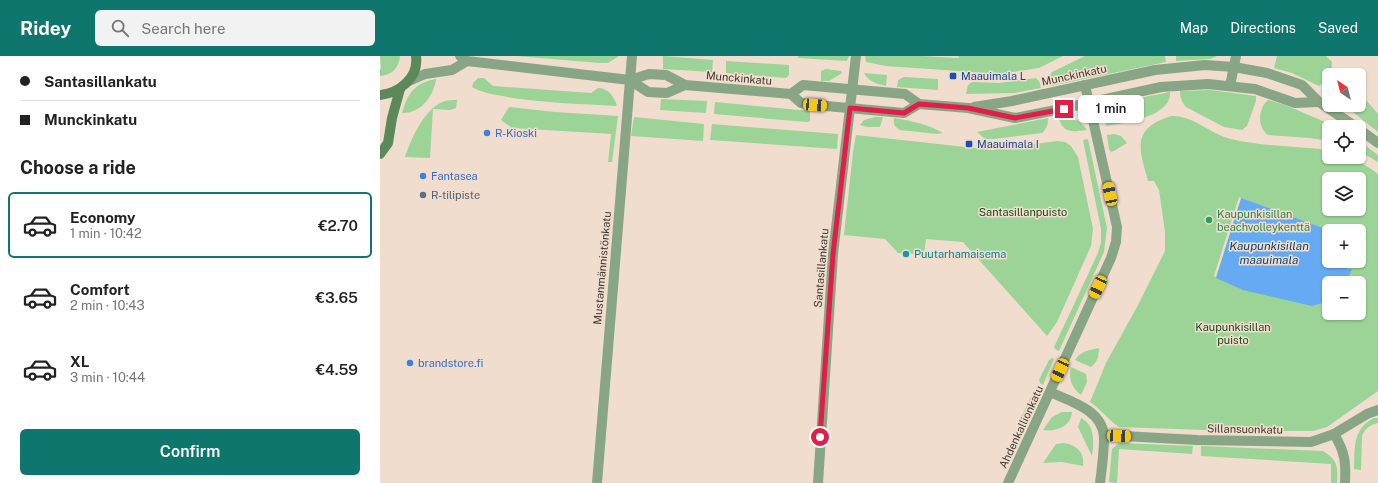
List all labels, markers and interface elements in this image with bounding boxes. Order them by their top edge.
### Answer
search box [95,10,375,46]
text: Ridey [20,17,71,39]
icon: search [109,17,131,39]
text: Search here [141,20,225,37]
text: Map [1180,20,1208,36]
text: Directions [1230,20,1296,36]
text: Saved [1318,20,1358,36]
street label: Munckinkatu [1040,62,1108,88]
north arrow [1322,68,1366,112]
map controls [1322,68,1366,320]
street label: Munckinkatu [705,69,773,87]
place label: Maauimala L [961,70,1026,82]
marker: Maauimala L [948,71,958,81]
text: Santasillankatu [44,73,157,90]
callout: 1 min [1078,95,1144,123]
car [803,98,827,112]
route end [1055,100,1073,118]
text: 1 min [1096,101,1126,116]
text: Munckinkatu [44,111,137,128]
button: locate [1322,120,1366,164]
place label: R-Kioski [495,127,537,139]
marker: R-Kioski [482,128,492,138]
place label: Maauimala I [977,138,1039,150]
marker: Maauimala I [964,139,974,149]
text: Choose a ride [20,157,136,178]
place label: Fantasea [431,170,478,182]
marker: Fantasea [418,171,428,181]
button: layers [1322,172,1366,216]
car [1102,181,1118,207]
place label: R-tilipiste [431,189,480,201]
marker: R-tilipiste [418,190,428,200]
park label: Santasillanpuisto [979,206,1067,218]
icon: car [22,207,58,243]
place label: Kaupunkisillan beachvolleykenttä [1217,208,1310,233]
text: Economy [70,209,135,226]
street label: Mustanmännistönkatu [591,211,613,325]
marker: Kaupunkisillan beachvolleykenttä [1204,215,1214,225]
text: €2.70 [318,217,358,234]
button: + [1322,224,1366,268]
text: 1 min · 10:42 [70,226,142,241]
street label: Santasillankatu [812,228,830,308]
water label: Kaupunkisillan maauimala [1229,239,1309,267]
place label: Puutarhamaisema [914,248,1006,260]
marker: Puutarhamaisema [901,249,911,259]
car [1087,274,1109,300]
button: − [1322,276,1366,320]
icon: car [22,279,58,315]
text: Comfort [70,281,130,298]
text: €3.65 [316,289,358,306]
text: 2 min · 10:43 [70,298,145,313]
park label: Kaupunkisillan puisto [1195,321,1271,346]
icon: car [22,351,58,387]
text: XL [70,353,89,370]
place label: brandstore.fi [418,357,483,369]
car [1049,357,1071,383]
marker: brandstore.fi [405,358,415,368]
text: €4.59 [316,361,358,378]
text: 3 min · 10:44 [70,370,145,385]
street label: Ahdenkallionkatu [997,384,1045,470]
street label: Sillansuonkatu [1207,422,1283,436]
route start [811,428,829,446]
button: Confirm [20,429,360,475]
car [1107,429,1131,443]

